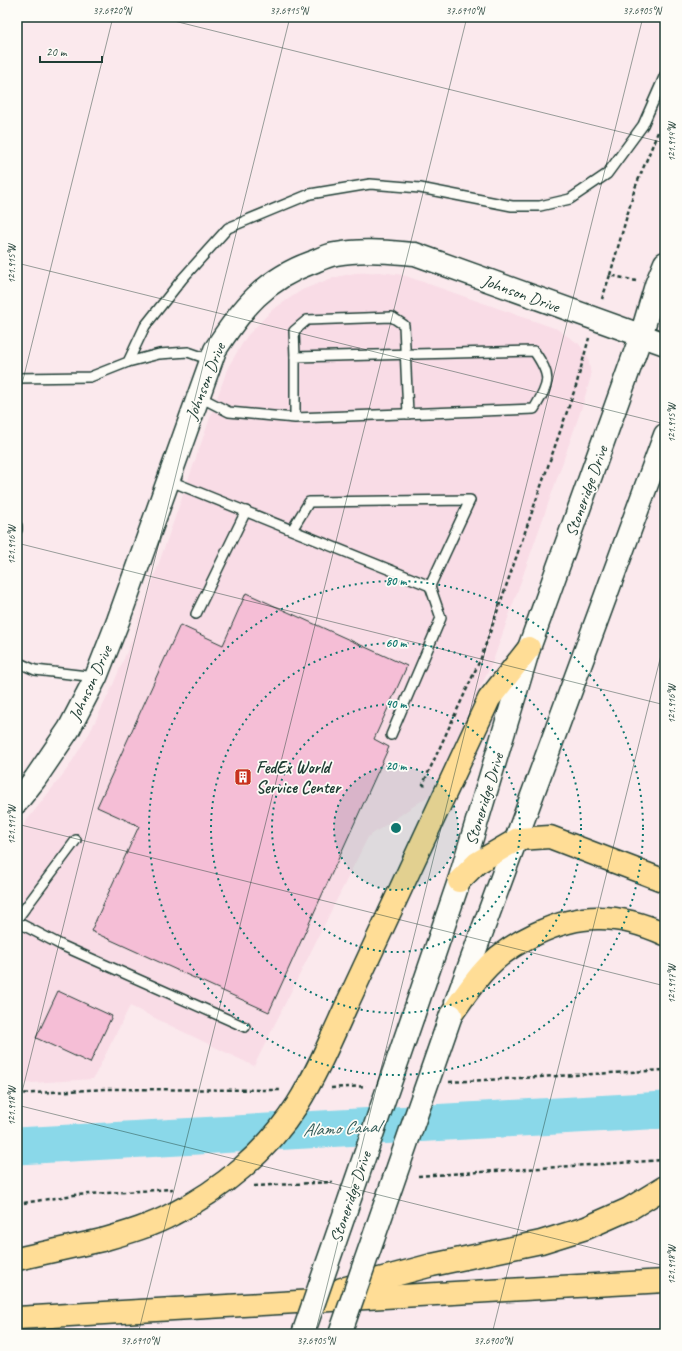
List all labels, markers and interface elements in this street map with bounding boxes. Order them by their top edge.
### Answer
text: 37.6920°N [93,4,133,17]
text: 37.6915°N [270,4,310,17]
text: 37.6910°N [446,4,486,17]
text: 37.6905°N [623,4,663,17]
scale bar [40,38,102,64]
text: 20 m [46,44,68,60]
text: 121.914°W [665,121,678,162]
text: 121.915°W [5,243,18,284]
street label: Johnson Drive [479,270,564,318]
street label: Johnson Drive [180,339,231,423]
text: 121.915°W [665,402,678,443]
street label: Stoneridge Drive [560,441,613,540]
text: 121.916°W [5,524,18,565]
text: 80 m [386,573,407,589]
text: 60 m [386,635,408,651]
street label: Johnson Drive [64,641,118,725]
text: 121.916°W [665,683,678,724]
text: 40 m [386,696,407,712]
street label: Stoneridge Drive [460,749,509,848]
place label: FedEx World Service Center [256,757,342,798]
text: 20 m [386,758,407,774]
building icon: FedEx World Service Center [233,767,253,787]
text: 121.917°W [5,804,18,845]
centre of rings [389,821,403,835]
text: 121.917°W [665,963,678,1004]
text: 121.918°W [5,1085,18,1126]
water label: Alamo Canal [302,1115,386,1141]
street label: Stoneridge Drive [325,1147,376,1246]
text: 121.918°W [665,1244,678,1285]
text: 37.6910°N [121,1334,161,1347]
text: 37.6905°N [297,1334,337,1347]
text: 37.6900°N [474,1334,514,1347]

